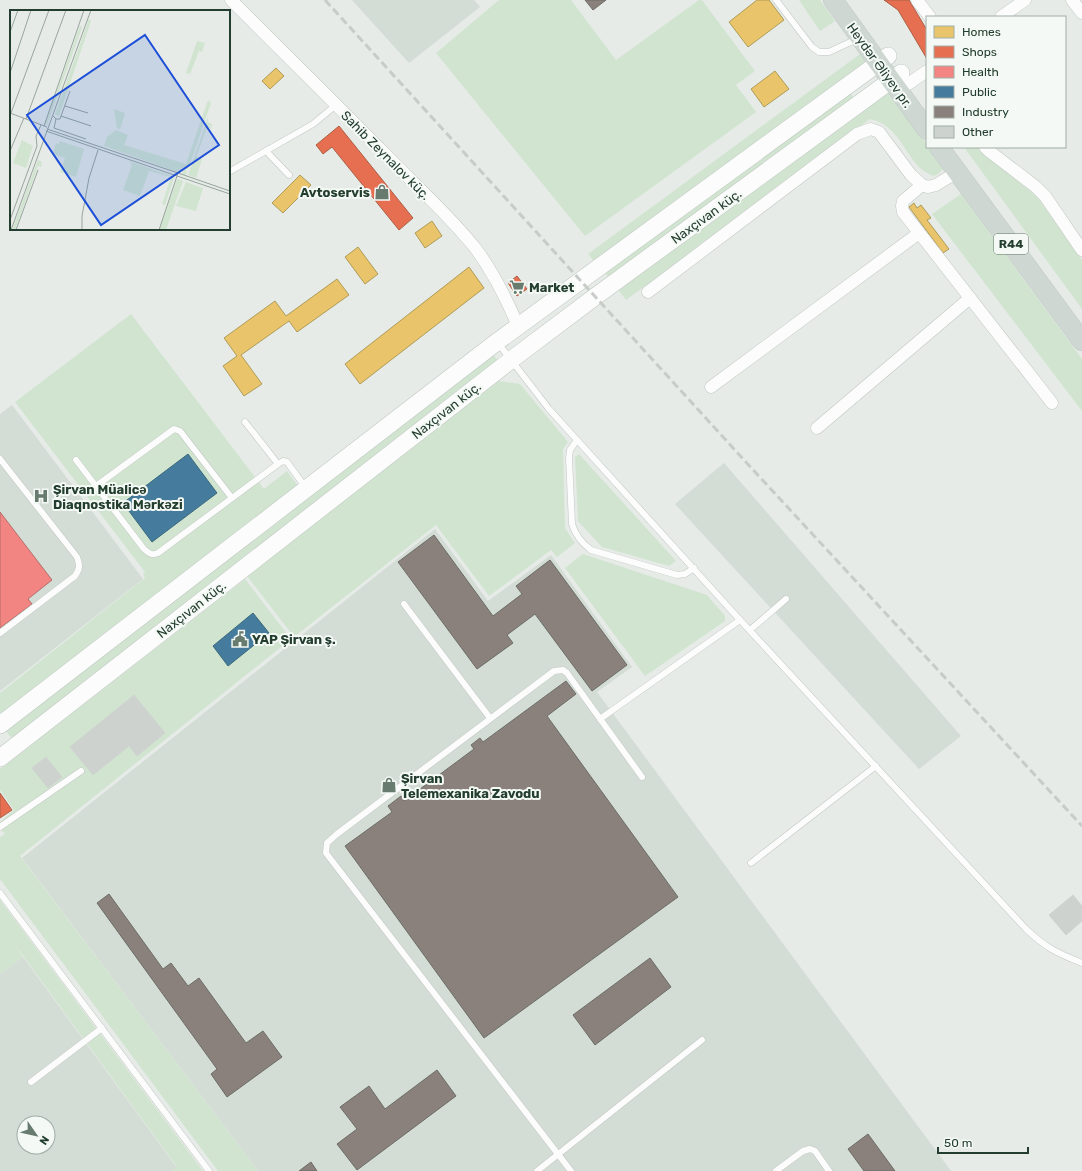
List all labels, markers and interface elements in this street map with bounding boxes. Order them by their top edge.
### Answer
inset map [10,10,230,230]
legend [926,16,1066,148]
street label: Heydər Əliyev pr. [844,20,915,111]
text: Homes [962,25,1001,39]
text: Shops [962,45,997,59]
text: Health [962,65,999,79]
text: Public [962,85,997,99]
text: Industry [962,105,1009,119]
street label: Sahib Zeynalov küç. [338,108,433,203]
text: Other [962,125,994,139]
shop icon: Avtoservis [373,183,391,201]
place label: Avtoservis [300,185,370,200]
street label: Naxçıvan küç. [668,186,744,247]
road number: R44 [994,234,1028,254]
supermarket icon: Market [508,278,526,296]
place label: Market [529,280,574,295]
street label: Naxçıvan küç. [409,379,484,442]
place label: Şirvan Müalicə Diaqnostika Mərkəzi [53,482,183,512]
hospital icon: Şirvan Müalicə Diaqnostika Mərkəzi [32,487,50,505]
street label: Naxçıvan küç. [154,578,229,641]
public building icon: YAP Şirvan ş. [231,630,249,648]
place label: YAP Şirvan ş. [252,632,336,647]
place label: Şirvan Telemexanika Zavodu [401,771,540,801]
shop icon: Şirvan Telemexanika Zavodu [380,776,398,794]
north arrow [16,1115,56,1155]
scale bar [938,1129,1028,1155]
text: N [36,1133,51,1147]
text: 50 m [944,1136,972,1150]

